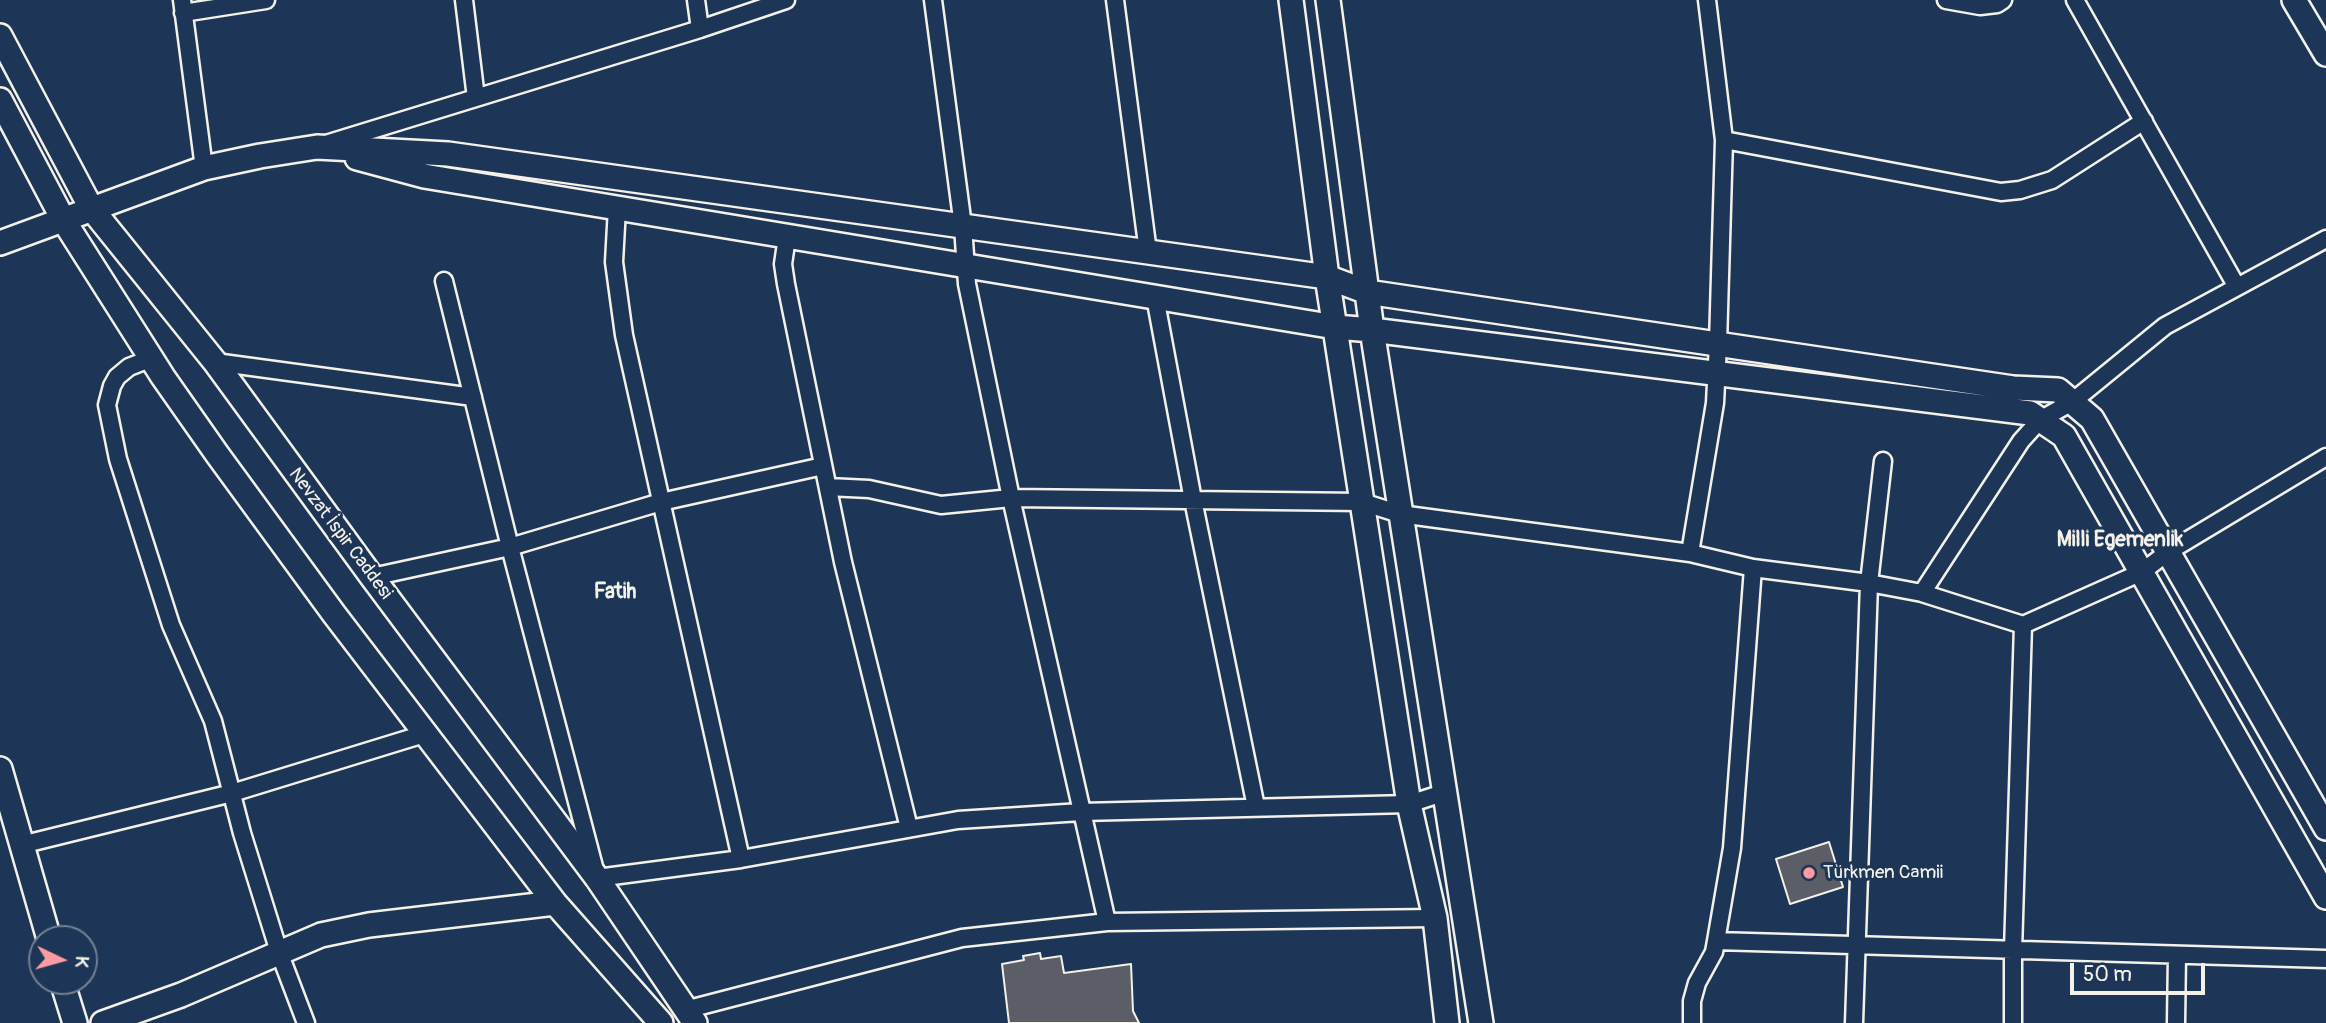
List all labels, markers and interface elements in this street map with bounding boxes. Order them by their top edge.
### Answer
street label: Nevzat İspir Caddesi [283,464,397,604]
district label: Milli Egemenlik [2057,528,2183,554]
district label: Fatih [594,580,636,606]
place label: Türkmen Camii [1823,862,1943,884]
marker: Türkmen Camii [1801,865,1817,881]
north arrow [28,925,98,995]
scale bar [2074,950,2209,994]
text: K [69,955,94,968]
text: 50 m [2083,961,2132,988]

